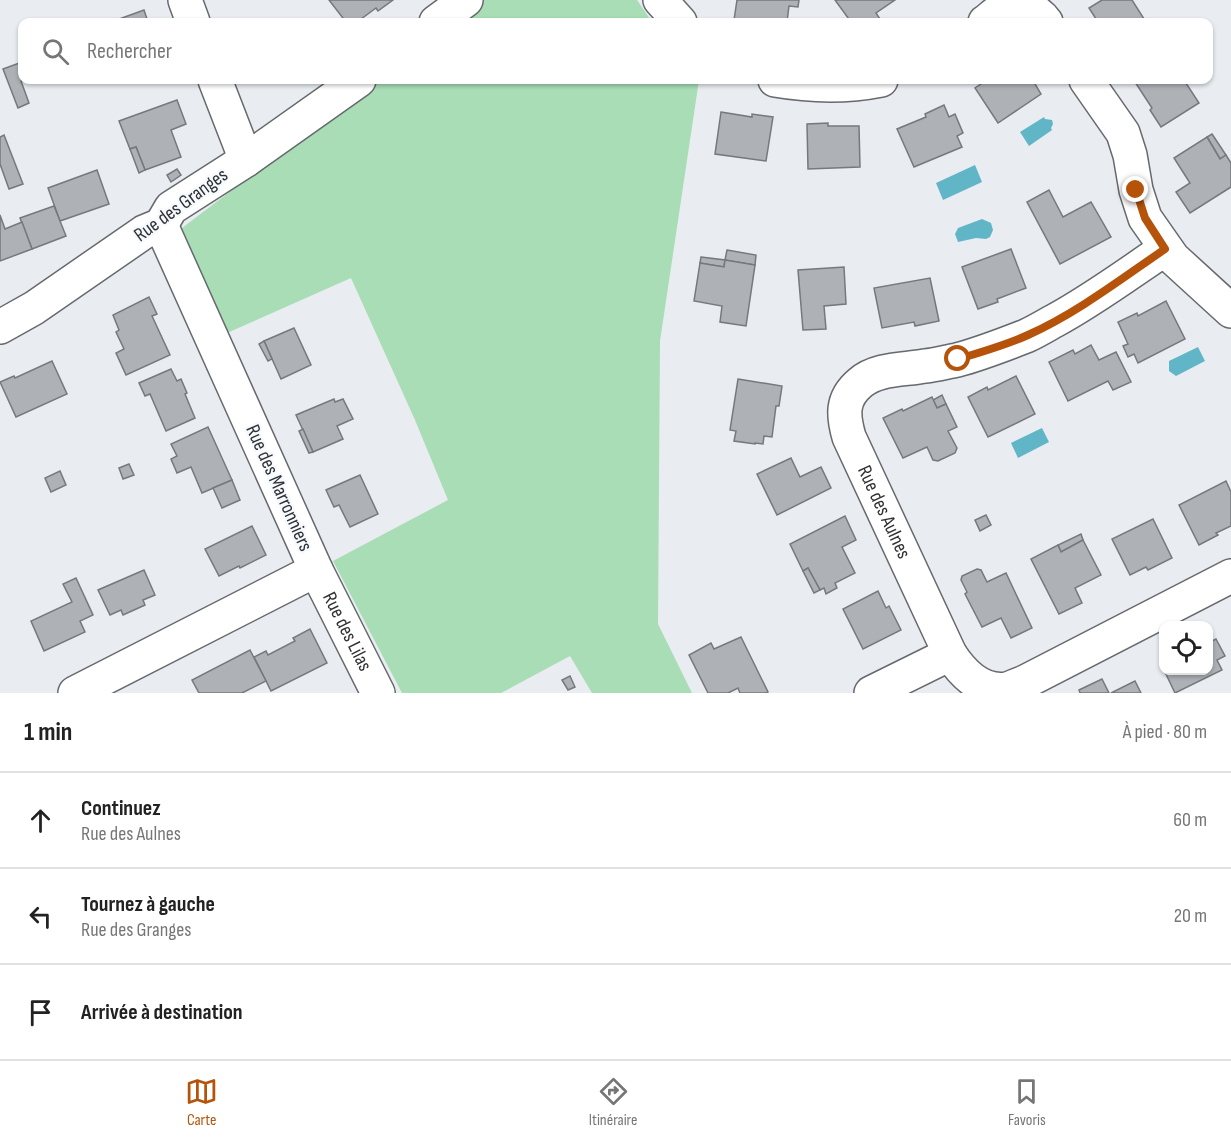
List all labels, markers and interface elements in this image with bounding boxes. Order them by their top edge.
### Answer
search box [18,18,1213,84]
icon: search [39,35,72,68]
text: Rechercher [87,38,172,65]
street label: Rue des Granges [129,163,233,247]
route end [1122,176,1148,202]
route start [944,345,970,371]
street label: Rue des Marronniers [240,421,318,555]
street label: Rue des Aulnes [852,462,916,563]
street label: Rue des Lilas [317,588,377,675]
map controls [1159,621,1213,675]
button: locate [1159,621,1213,675]
text: 1 min [24,717,72,748]
text: À pied · 80 m [1123,720,1207,744]
text: Continuez [81,795,161,822]
icon: ahead [24,804,57,837]
text: 60 m [1173,808,1207,832]
text: Rue des Aulnes [81,822,181,846]
text: Tournez à gauche [81,891,215,918]
icon: left [24,900,57,933]
text: 20 m [1174,904,1207,928]
text: Rue des Granges [81,918,191,942]
icon: arrive [24,996,57,1029]
text: Arrivée à destination [81,999,243,1026]
tab: Carte [185,1075,218,1130]
tab: Itinéraire [589,1075,637,1130]
tab: Favoris [1008,1075,1046,1130]

